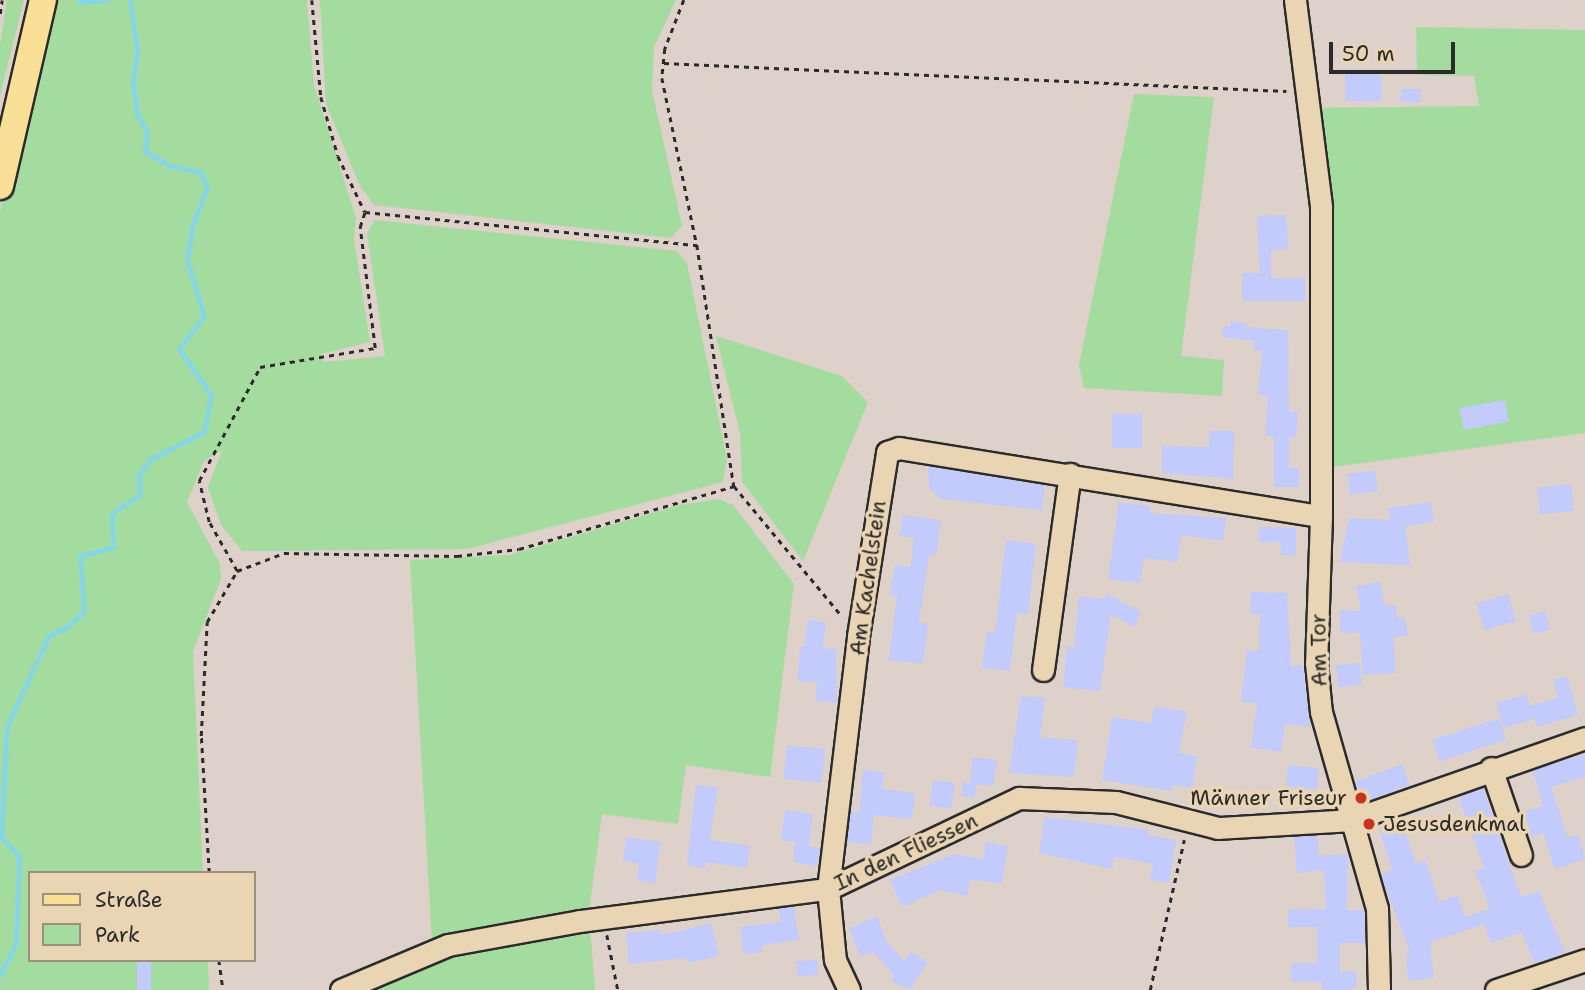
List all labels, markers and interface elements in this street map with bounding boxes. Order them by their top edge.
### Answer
scale bar [1333,28,1459,72]
text: 50 m [1342,40,1395,68]
street label: Am Kachelstein [845,499,891,657]
street label: Am Tor [1306,613,1332,687]
place label: Männer Friseur [1190,785,1347,811]
marker: Männer Friseur [1353,790,1369,806]
street label: In den Fliessen [830,808,982,896]
place label: Jesusdenkmal [1383,811,1526,837]
marker: Jesusdenkmal [1361,816,1377,832]
legend [28,871,256,962]
text: Straße [95,886,163,914]
text: Park [95,921,140,949]

